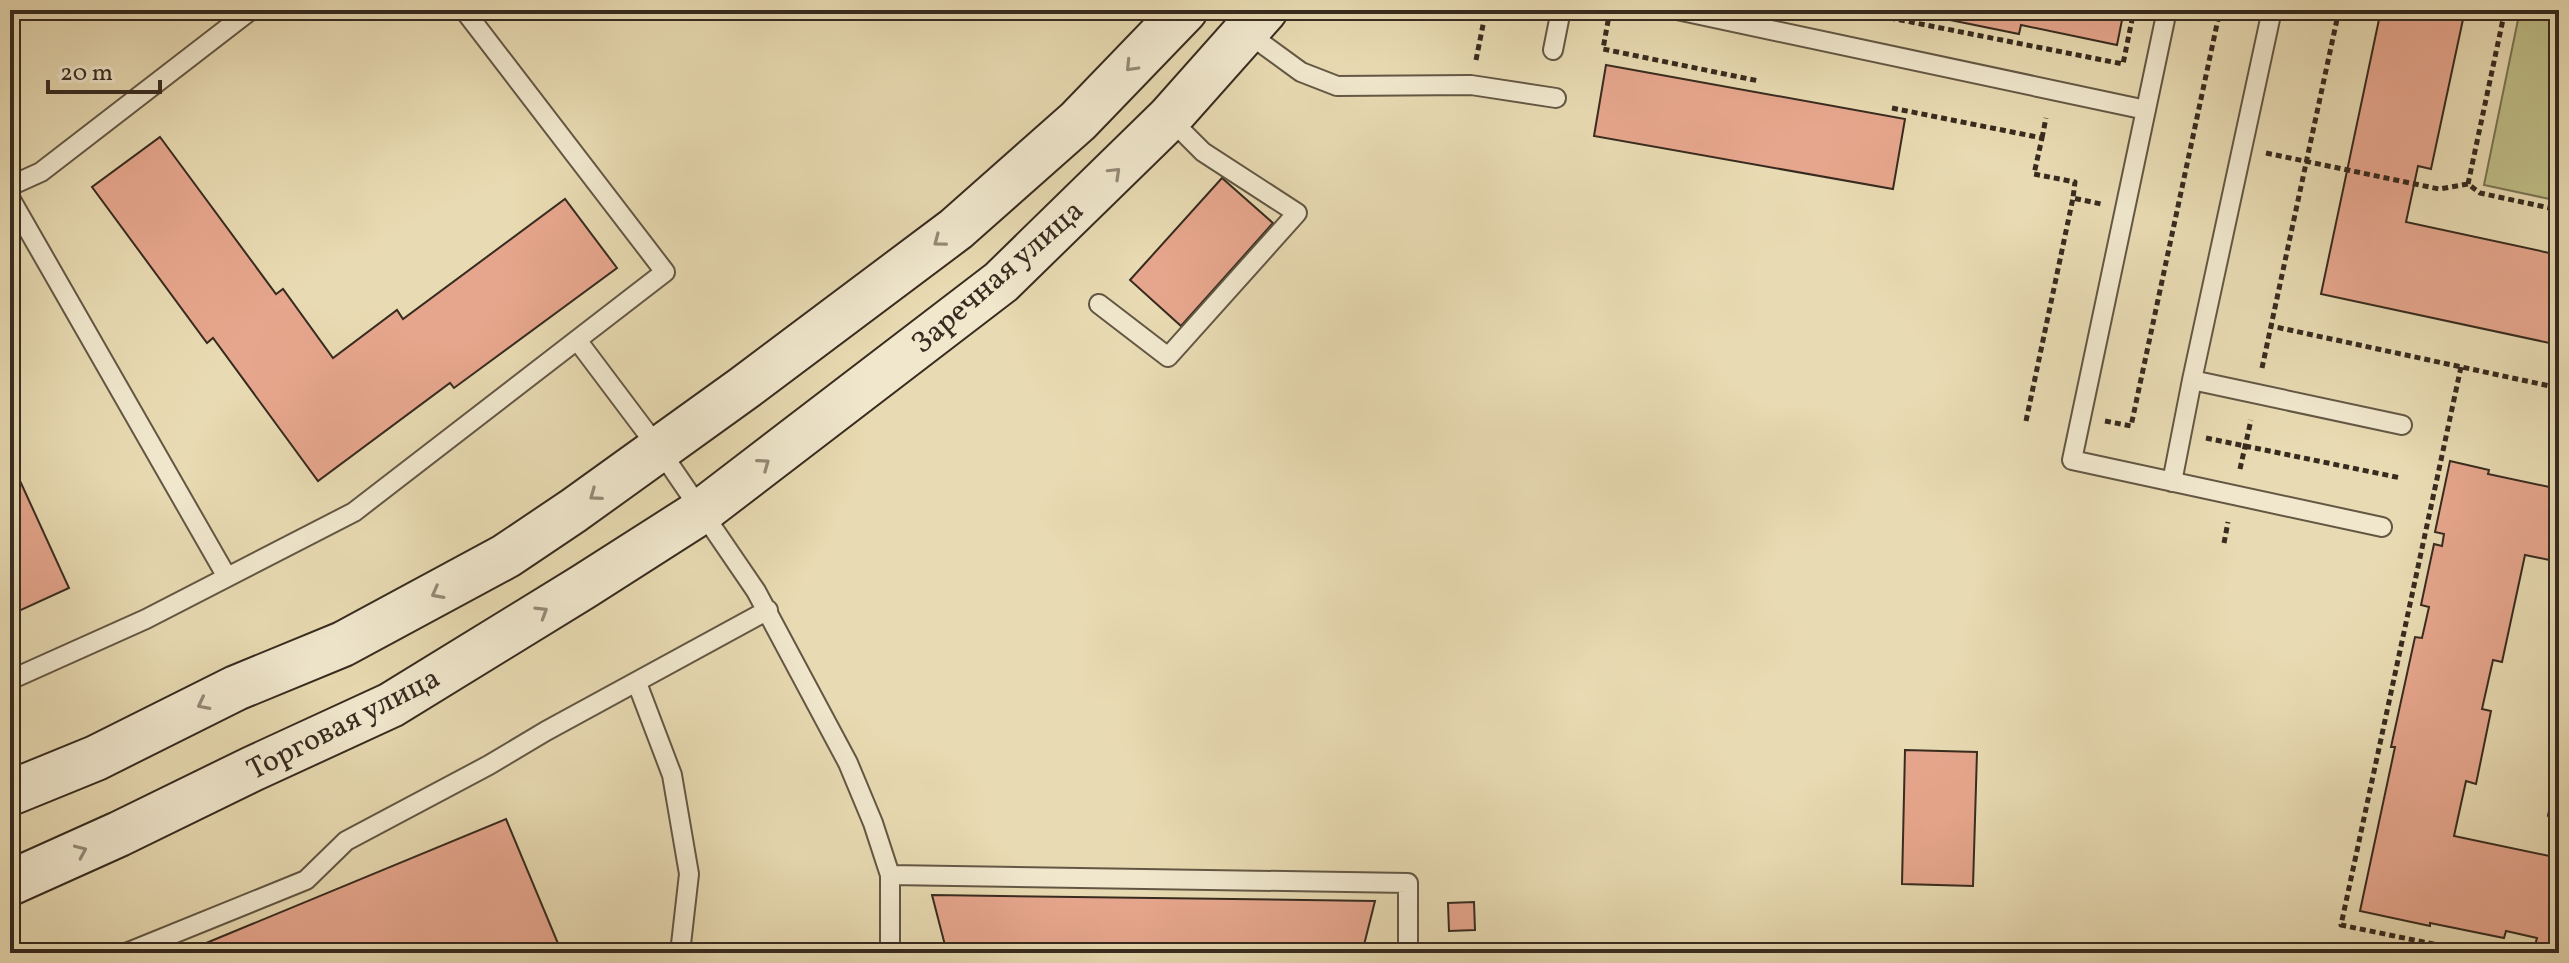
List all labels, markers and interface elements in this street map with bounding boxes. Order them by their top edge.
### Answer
scale bar [48,44,160,94]
text: 20 m [60,57,113,91]
one-way arrow [1126,57,1140,71]
one-way arrow [1105,169,1120,183]
street label: Заречная улица [903,191,1094,364]
one-way arrow [933,232,948,246]
one-way arrow [755,460,770,474]
one-way arrow [590,485,604,500]
one-way arrow [431,583,446,599]
one-way arrow [533,607,548,622]
street label: Торговая улица [240,658,448,792]
one-way arrow [196,695,211,710]
one-way arrow [73,845,87,861]

